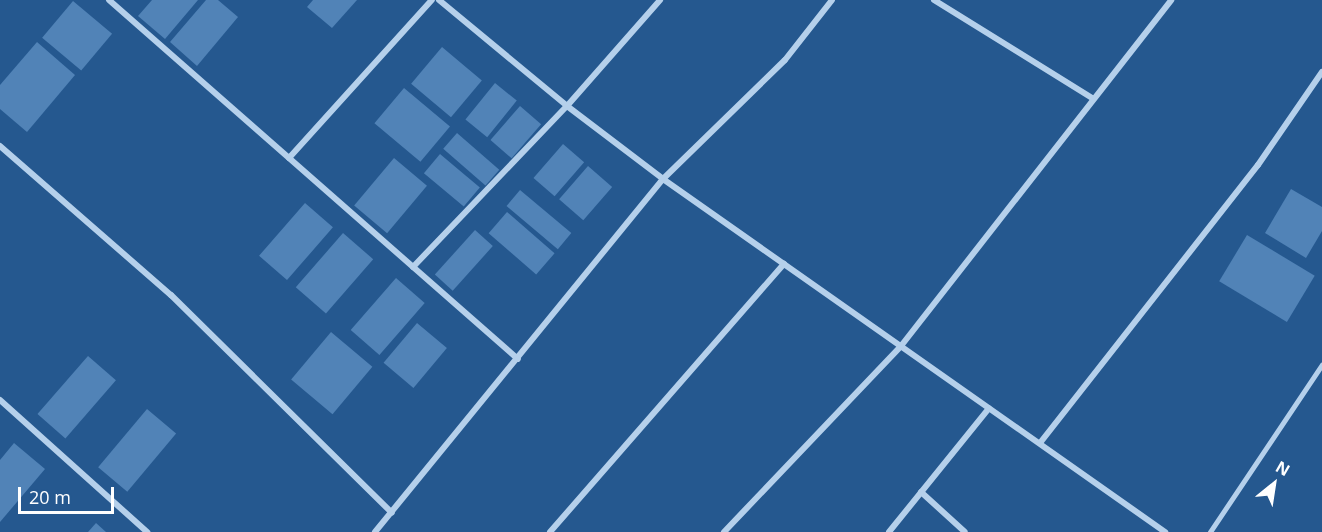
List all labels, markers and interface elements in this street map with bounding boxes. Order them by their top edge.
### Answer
north arrow [1244,454,1304,514]
text: N [1272,456,1294,481]
scale bar [21,475,117,513]
text: 20 m [29,485,71,509]

